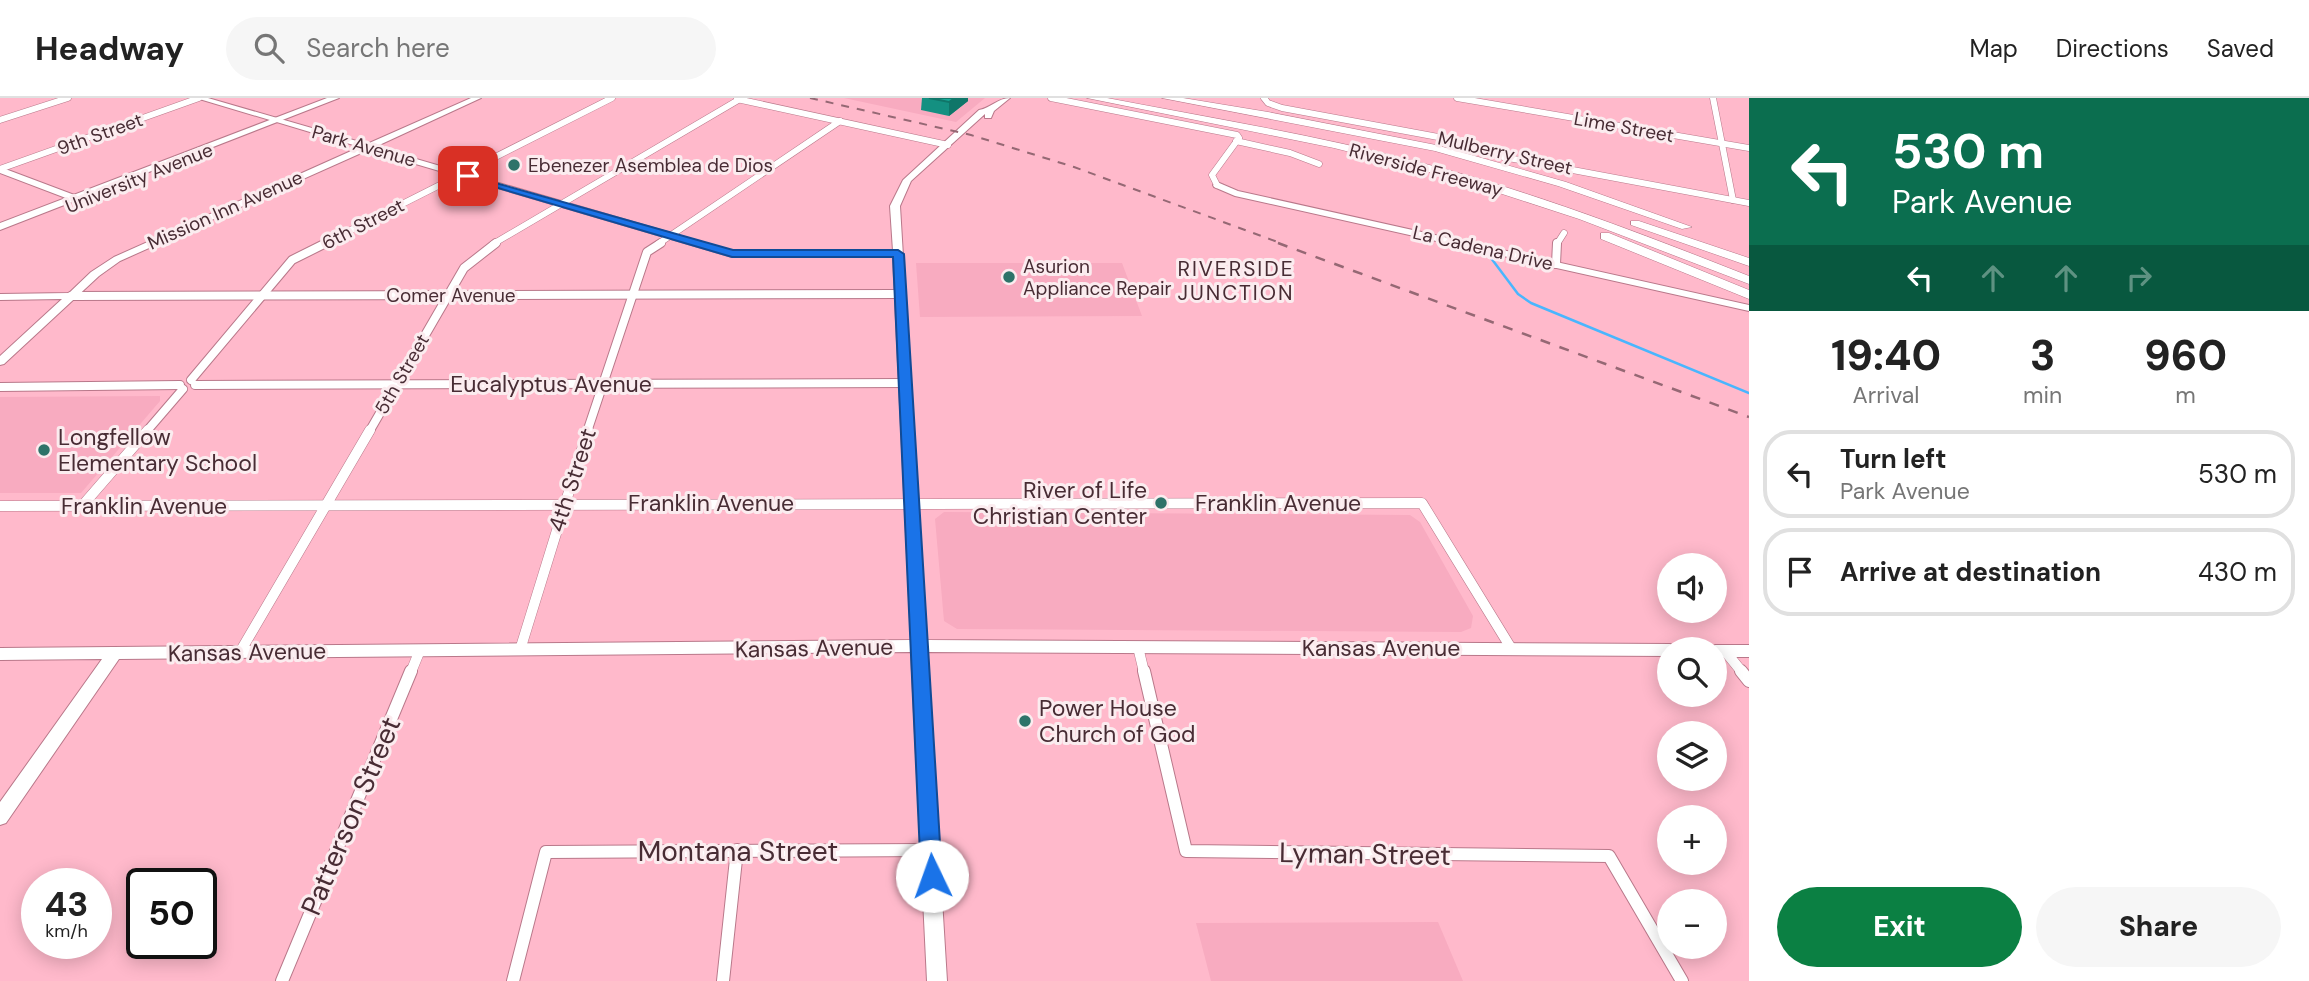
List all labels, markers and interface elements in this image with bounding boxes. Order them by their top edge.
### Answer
search box [226,17,716,80]
text: Headway [35,27,184,70]
icon: search [250,29,288,67]
text: Search here [306,31,450,65]
text: Map [1970,33,2018,64]
text: Directions [2056,33,2169,64]
text: Saved [2207,33,2274,64]
street label: Lime Street [1572,106,1676,148]
street label: 9th Street [54,107,146,161]
street label: Park Avenue [309,119,419,173]
text: 530 m [1892,119,2044,183]
street label: Mulberry Street [1435,125,1575,181]
icon: left [1777,126,1868,217]
street label: University Avenue [62,137,216,219]
street label: Riverside Freeway [1347,137,1506,203]
pin [438,146,498,206]
place label: Ebenezer Asemblea de Dios [528,153,773,178]
icon: arrive [449,157,487,195]
marker: Ebenezer Asemblea de Dios [506,157,522,173]
street label: Mission Inn Avenue [144,165,306,255]
text: Park Avenue [1892,181,2072,223]
street label: 6th Street [318,193,408,255]
street label: La Cadena Drive [1410,220,1556,276]
place label: Asurion Appliance Repair [1023,254,1172,301]
district label: RIVERSIDE JUNCTION [1177,255,1295,307]
icon: left [1901,259,1939,297]
icon: ahead [1974,259,2012,297]
icon: ahead [2047,259,2085,297]
icon: right [2120,259,2158,297]
marker: Asurion Appliance Repair [1001,269,1017,285]
street label: Comer Avenue [386,283,516,308]
text: 19:40 [1831,328,1941,383]
text: 3 [2030,328,2055,383]
text: 960 [2144,328,2227,383]
street label: 5th Street [369,329,435,419]
street label: Eucalyptus Avenue [450,369,652,399]
text: Arrival [1853,380,1920,410]
text: min [2023,380,2062,410]
text: m [2175,380,2196,410]
place label: Longfellow Elementary School [58,422,257,478]
street label: 4th Street [541,424,603,536]
marker: Longfellow Elementary School [36,442,52,458]
text: Turn left [1840,442,1947,476]
icon: left [1781,455,1819,493]
text: 530 m [2198,457,2277,491]
place label: River of Life Christian Center [973,475,1147,531]
text: Park Avenue [1840,476,1970,506]
street label: Franklin Avenue [628,488,794,518]
street label: Franklin Avenue [1195,488,1361,518]
street label: Franklin Avenue [61,491,227,521]
marker: River of Life Christian Center [1153,495,1169,511]
map controls [1657,553,1727,959]
button: sound [1657,553,1727,623]
icon: arrive [1781,553,1819,591]
text: Arrive at destination [1840,555,2101,589]
text: 430 m [2198,555,2277,589]
street label: Kansas Avenue [734,632,894,664]
street label: Kansas Avenue [1302,633,1460,663]
street label: Kansas Avenue [167,636,327,668]
button: search [1657,637,1727,707]
place label: Power House Church of God [1039,693,1196,749]
street label: Patterson Street [293,711,409,921]
marker: Power House Church of God [1017,713,1033,729]
button: layers [1657,721,1727,791]
button: + [1657,805,1727,875]
street label: Montana Street [638,833,838,870]
street label: Lyman Street [1279,834,1451,874]
position arrow [895,839,969,913]
speed limit sign: 50 [126,868,217,959]
text: 43 [45,881,88,927]
button: Exit [1777,887,2022,967]
button: Share [2036,887,2281,967]
button: − [1657,889,1727,959]
text: km/h [45,919,88,943]

